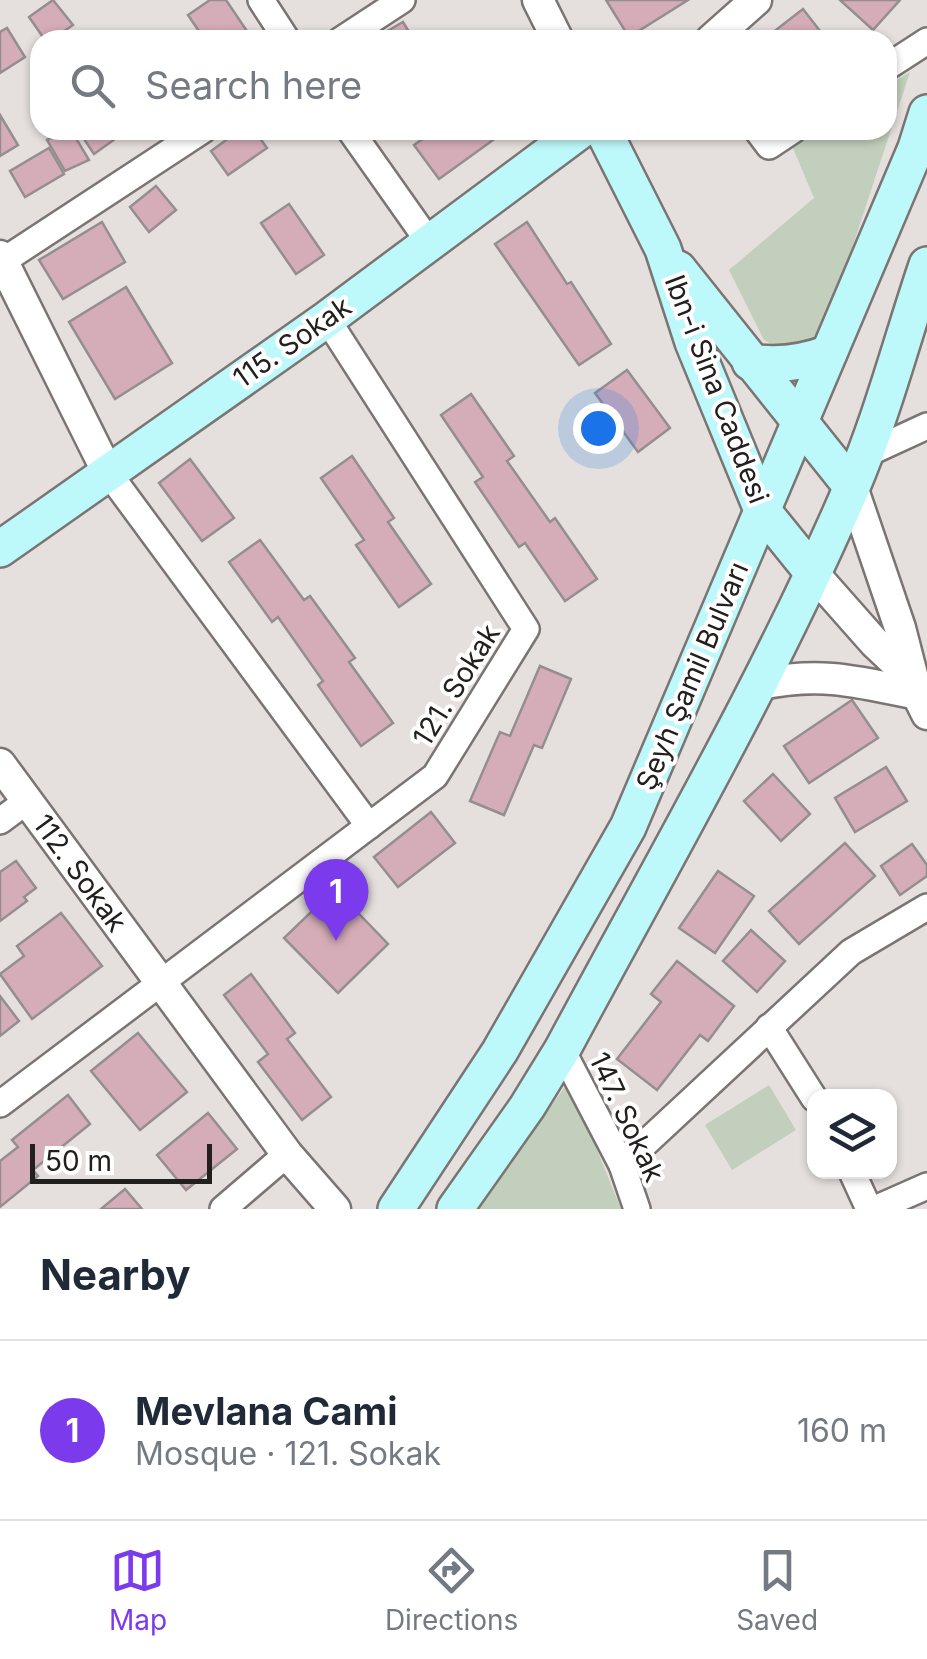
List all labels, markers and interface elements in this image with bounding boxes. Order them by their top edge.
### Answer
search box [30,30,897,140]
icon: search [65,58,120,113]
text: Search here [145,62,362,108]
street label: Ibn-i Sina Caddesi [658,270,776,508]
street label: 115. Sokak [226,289,358,395]
your location [573,403,624,454]
street label: Şeyh Şamil Bulvarı [629,557,755,795]
street label: 121. Sokak [405,618,507,752]
street label: 112. Sokak [26,808,134,938]
pin: 1 [304,858,368,941]
street label: 147. Sokak [582,1047,672,1187]
map controls [807,1089,897,1179]
button: layers [807,1089,897,1179]
scale bar [30,1139,212,1184]
text: 50 m [45,1144,112,1178]
text: Nearby [40,1249,191,1300]
text: Mevlana Cami [135,1388,397,1434]
text: 1 [66,1411,79,1450]
text: 160 m [797,1411,887,1450]
text: Mosque · 121. Sokak [135,1434,441,1473]
tab: Map [109,1543,167,1637]
tab: Directions [385,1543,518,1637]
tab: Saved [736,1543,818,1637]

